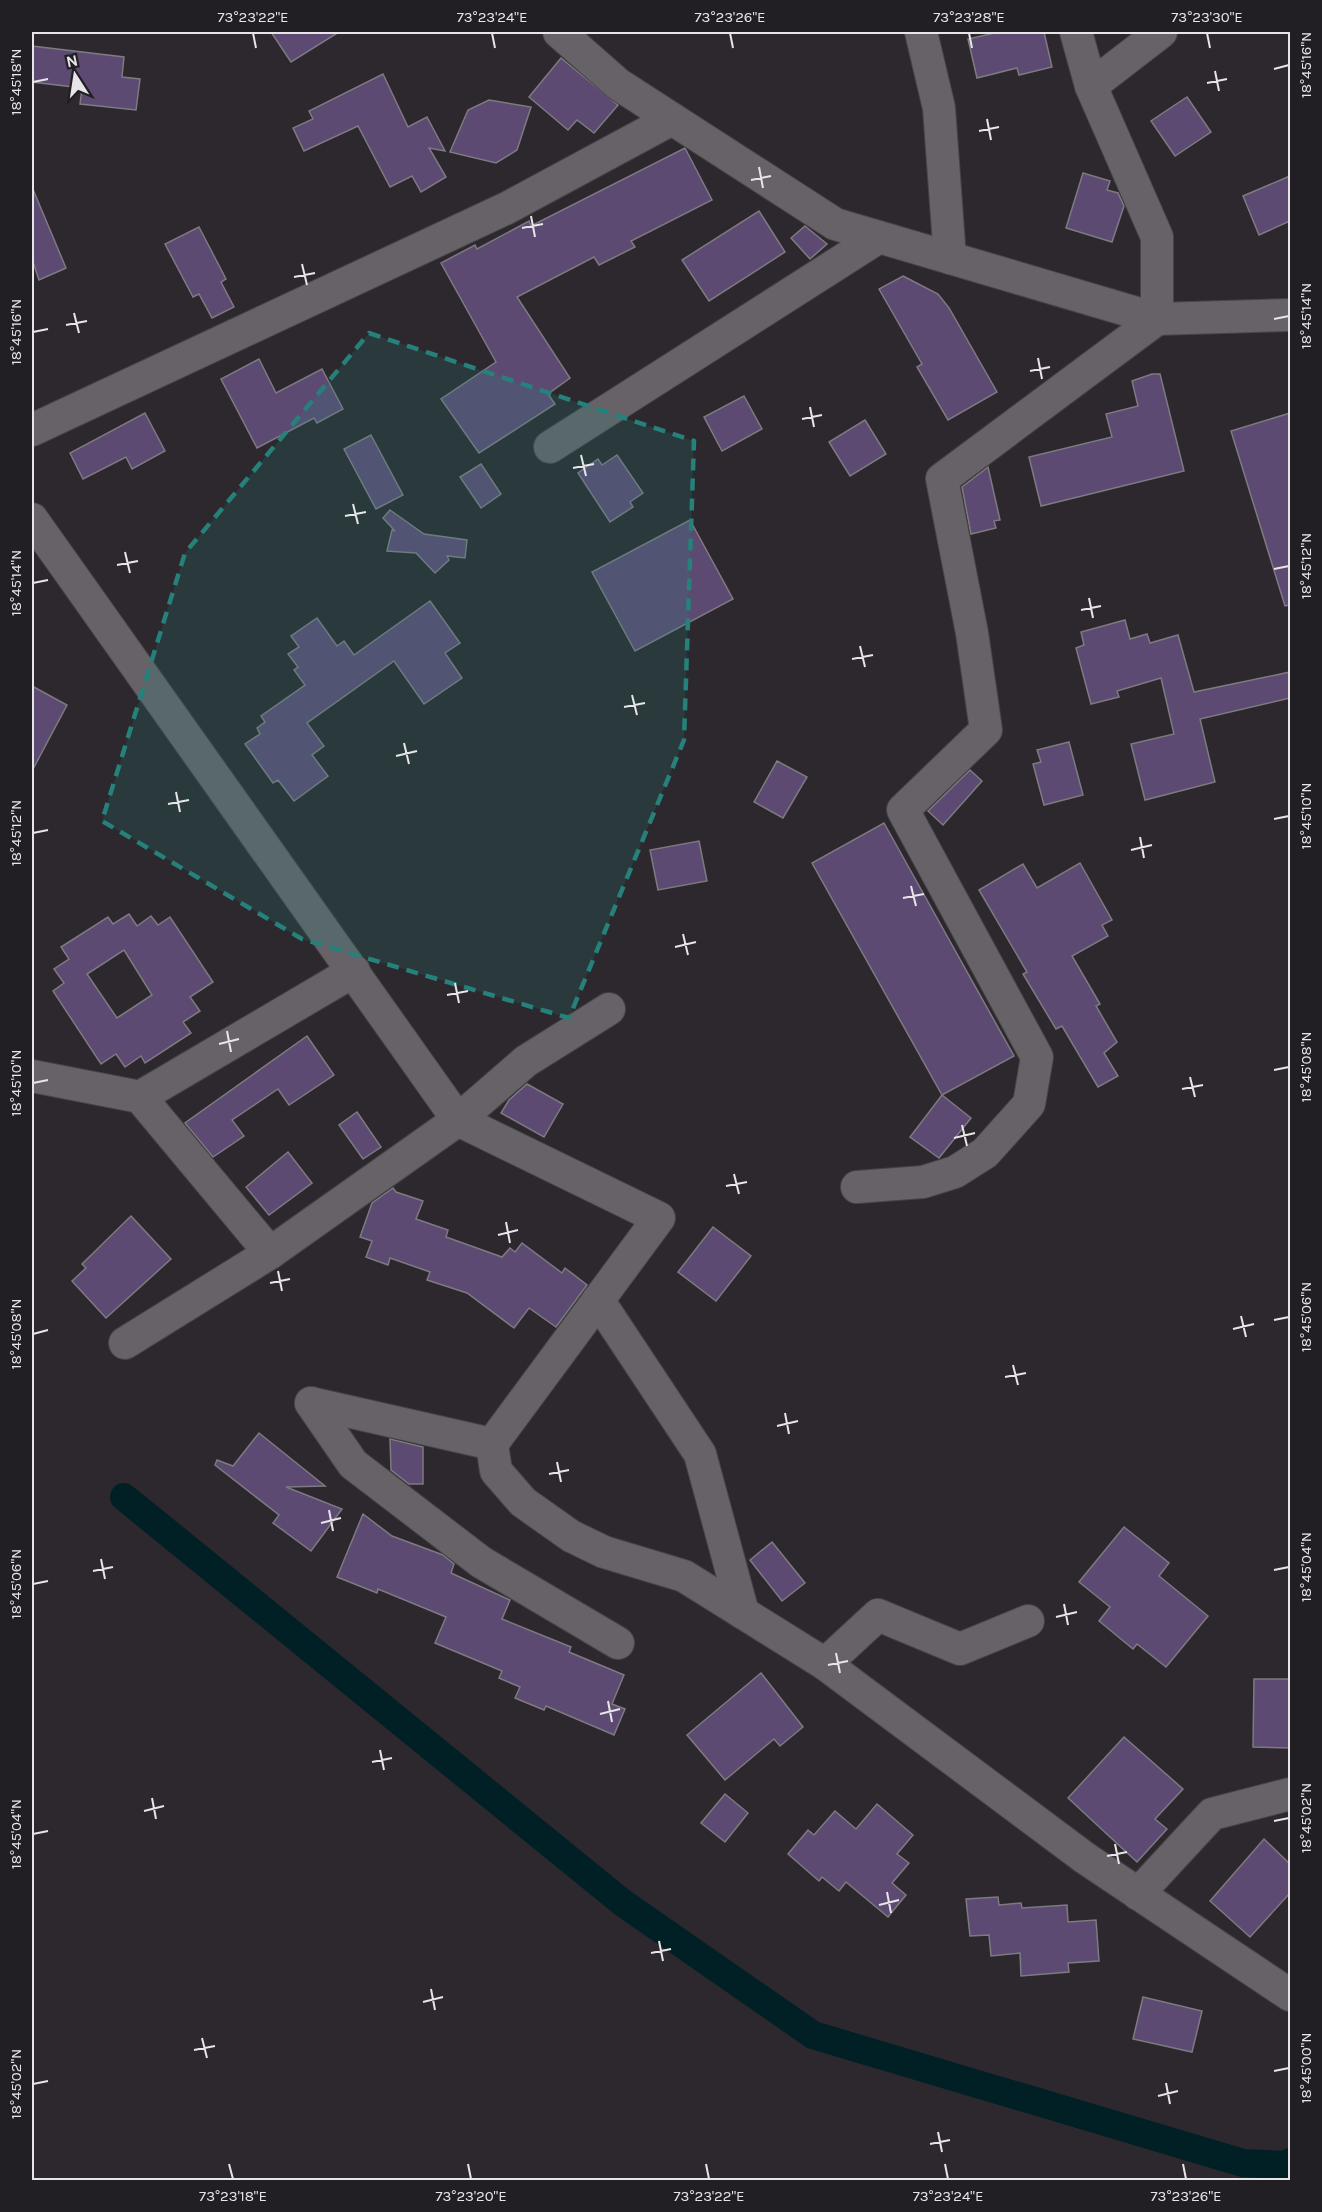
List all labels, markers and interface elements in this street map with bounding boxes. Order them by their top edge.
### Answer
text: 73°23'22"E [218,8,288,26]
text: 73°23'24"E [457,8,527,26]
text: 73°23'26"E [695,8,765,26]
text: 73°23'28"E [933,8,1005,26]
text: 73°23'30"E [1171,8,1243,26]
text: 18°45'16"N [1297,32,1315,98]
north arrow [45,45,105,105]
text: 18°45'18"N [7,48,25,116]
text: N [64,50,80,71]
text: 18°45'14"N [1297,283,1315,349]
text: 18°45'16"N [7,299,25,365]
text: 18°45'12"N [1297,533,1315,599]
text: 18°45'14"N [7,550,25,616]
text: 18°45'10"N [1297,783,1315,849]
text: 18°45'12"N [7,800,25,866]
text: 18°45'08"N [1297,1031,1315,1103]
text: 18°45'10"N [7,1050,25,1116]
text: 18°45'06"N [1297,1282,1315,1352]
text: 18°45'08"N [7,1298,25,1370]
text: 18°45'04"N [1297,1532,1315,1602]
text: 18°45'06"N [7,1549,25,1619]
text: 18°45'02"N [1297,1783,1315,1853]
text: 18°45'04"N [7,1799,25,1869]
text: 18°45'00"N [1297,2033,1315,2103]
text: 18°45'02"N [7,2049,25,2119]
text: 73°23'18"E [199,2187,267,2205]
text: 73°23'20"E [435,2187,507,2205]
text: 73°23'22"E [674,2187,744,2205]
text: 73°23'24"E [913,2187,983,2205]
text: 73°23'26"E [1151,2187,1221,2205]

